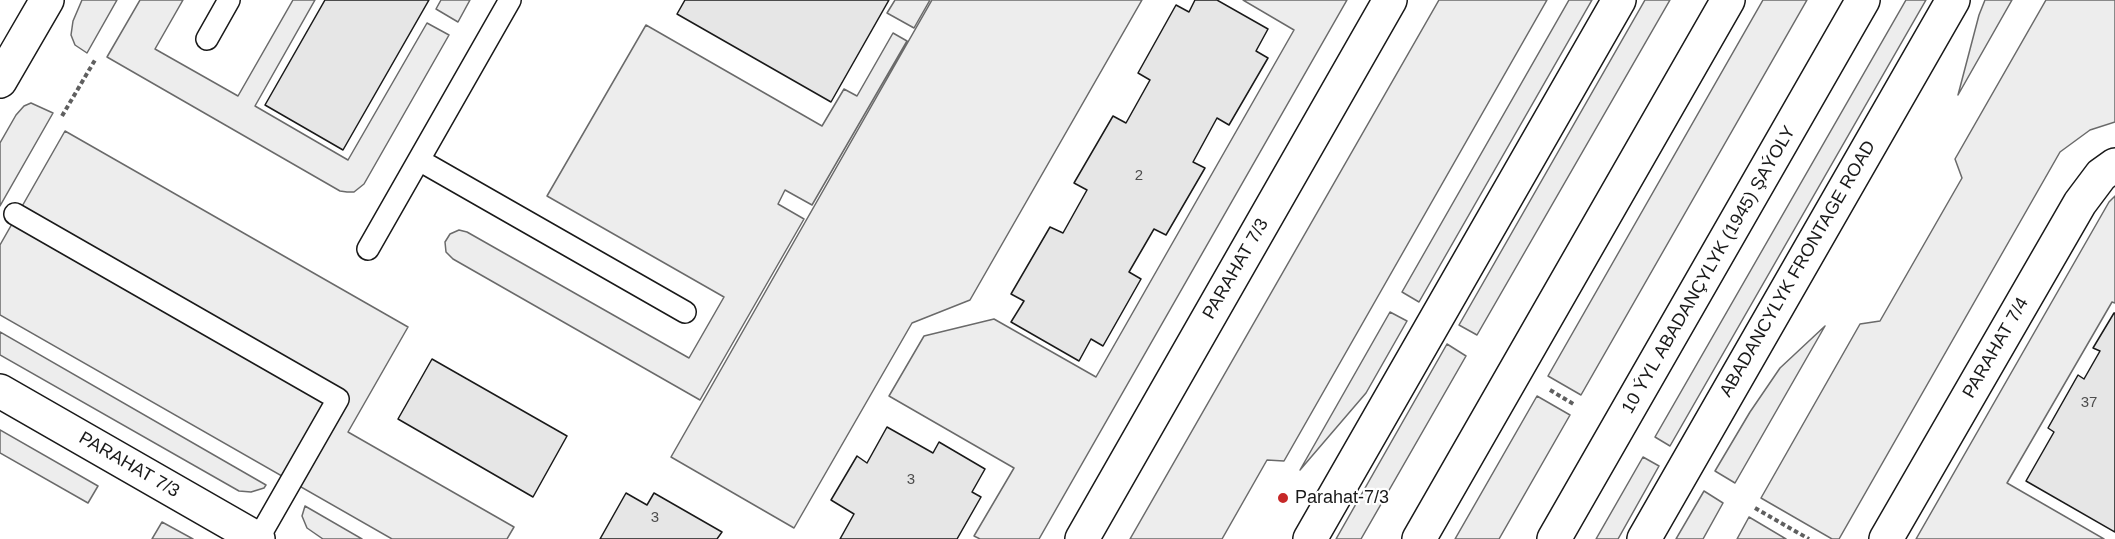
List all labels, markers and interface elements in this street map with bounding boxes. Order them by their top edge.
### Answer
street label: 10 ÝYL ABADANÇYLYK (1945) ŞAÝOLY [1618,122,1800,418]
street label: ABADANCYLYK FRONTAGE ROAD [1716,137,1880,401]
house number: 2 [1135,167,1143,185]
street label: PARAHAT 7/3 [1199,215,1273,323]
street label: PARAHAT 7/4 [1959,294,2033,402]
house number: 37 [2081,394,2097,412]
street label: PARAHAT 7/3 [75,428,183,502]
house number: 3 [907,471,915,489]
place label: Parahat-7/3 [1295,487,1389,509]
marker: Parahat-7/3 [1276,491,1290,505]
house number: 3 [651,509,659,527]

